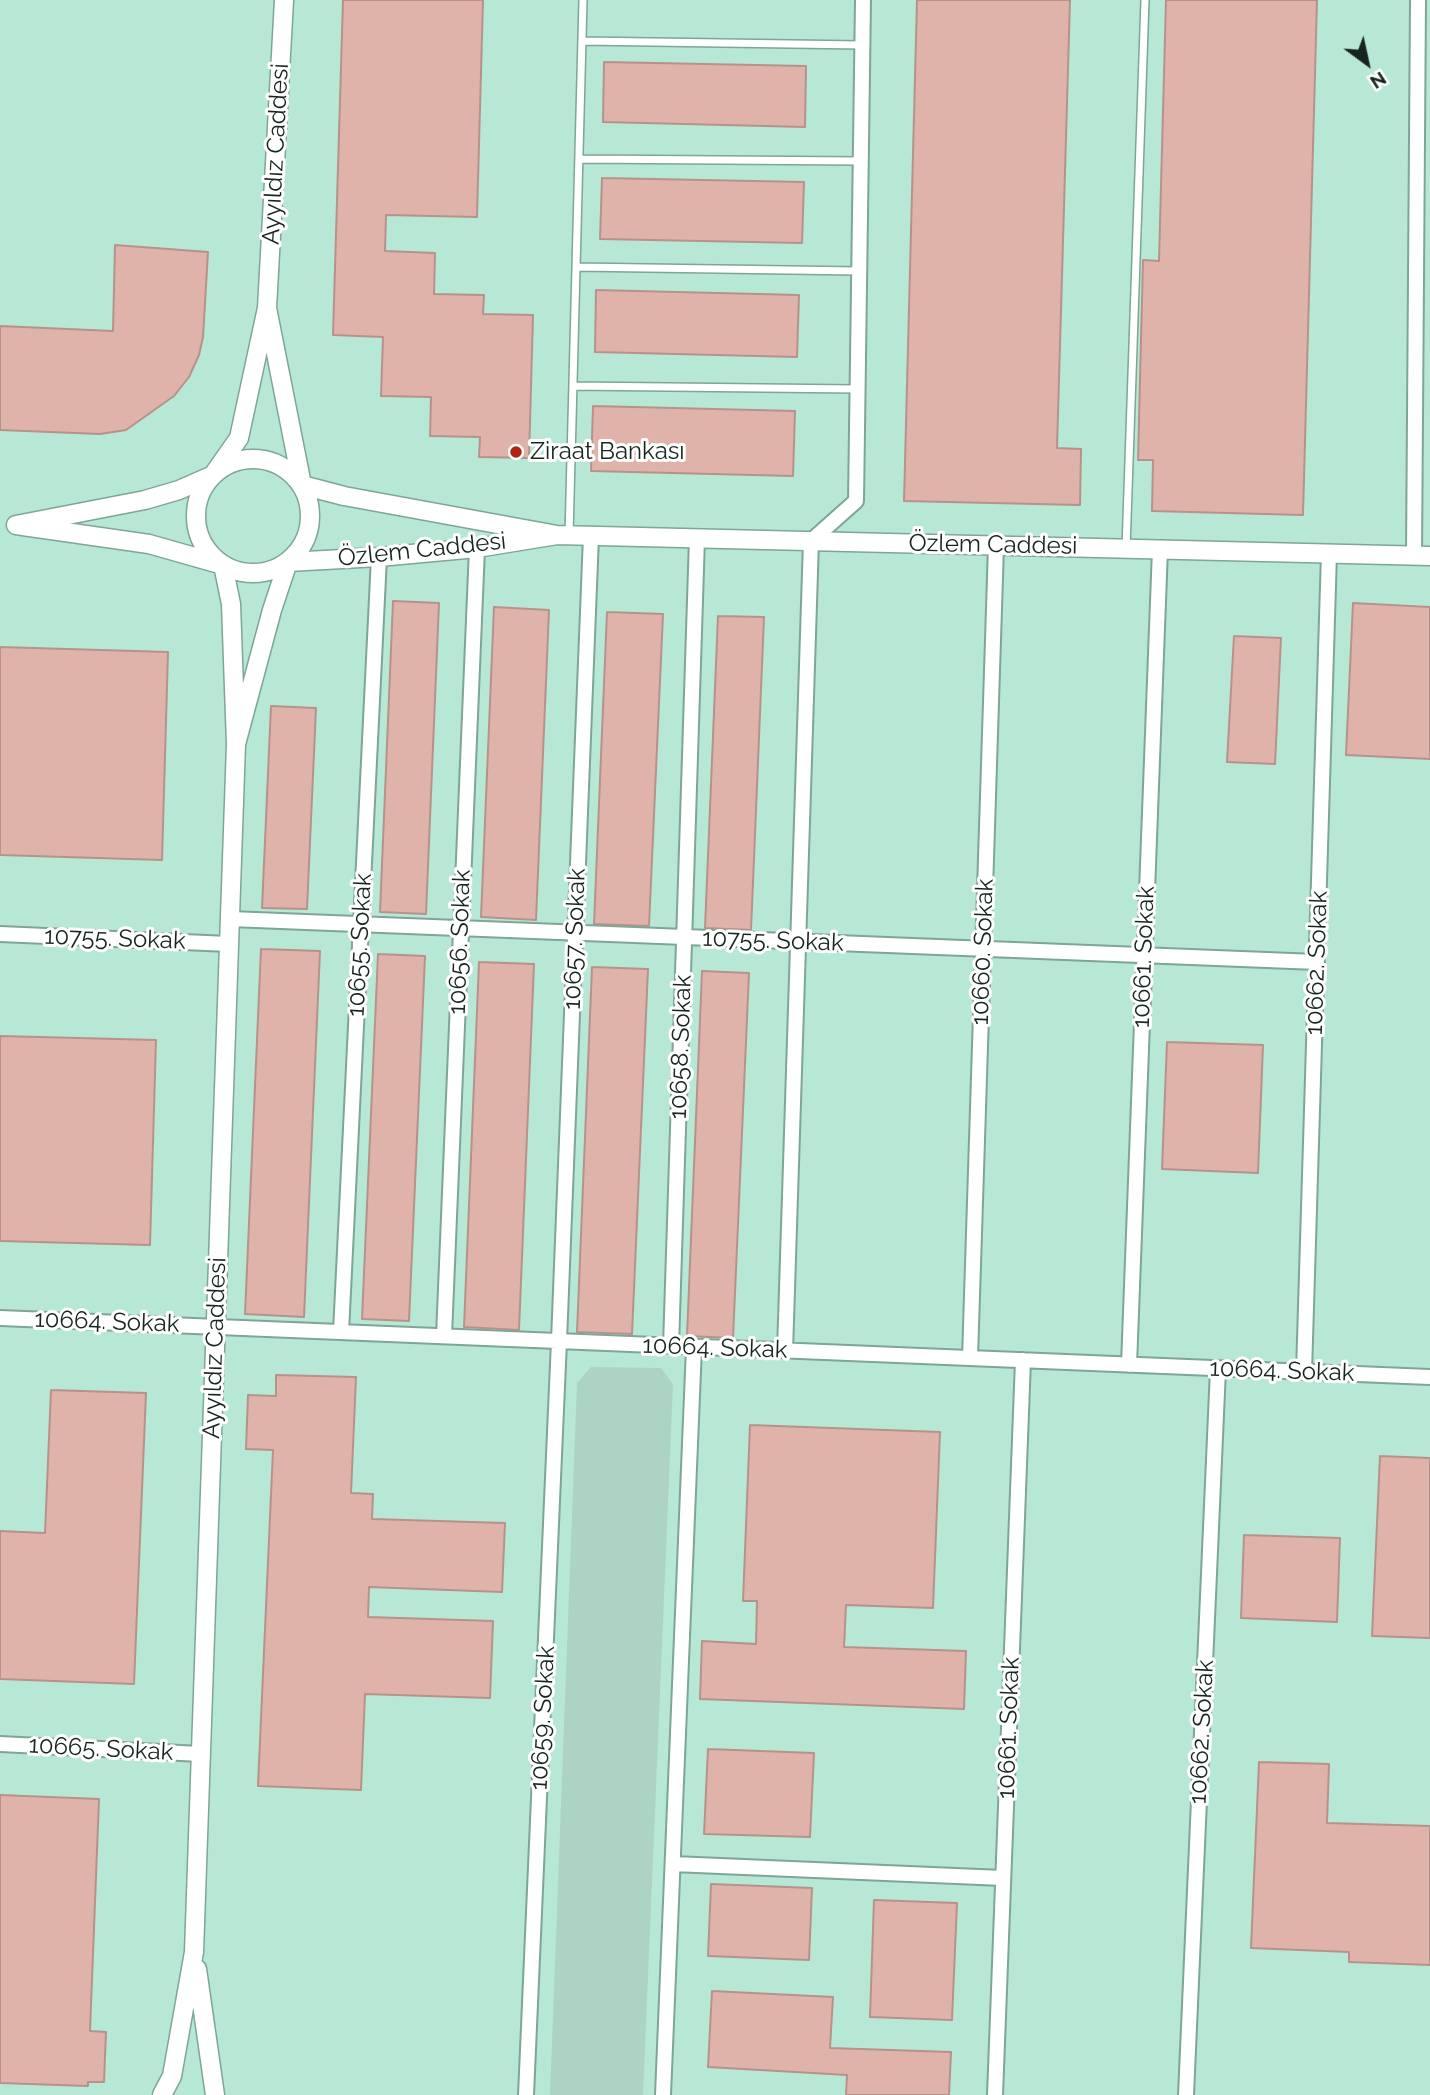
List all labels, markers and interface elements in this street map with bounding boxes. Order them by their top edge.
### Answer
north arrow [1332,28,1402,98]
street label: Ayyıldız Caddesi [257,63,295,245]
text: N [1366,67,1391,94]
place label: Ziraat Bankası [530,438,685,466]
marker: Ziraat Bankası [508,444,524,460]
street label: Özlem Caddesi [336,527,508,573]
street label: Özlem Caddesi [908,529,1078,561]
street label: 10657. Sokak [558,868,592,1010]
street label: 10656. Sokak [443,869,477,1015]
street label: 10655. Sokak [342,873,378,1017]
street label: 10660. Sokak [966,878,1000,1026]
street label: 10661. Sokak [1127,885,1161,1029]
street label: 10662. Sokak [1300,890,1334,1036]
street label: 10755. Sokak [44,922,186,956]
street label: 10755. Sokak [702,924,844,958]
street label: 10658. Sokak [664,974,698,1120]
street label: Ayyıldız Caddesi [197,1257,233,1439]
street label: 10664. Sokak [34,1305,180,1339]
street label: 10664. Sokak [642,1331,788,1365]
street label: 10664. Sokak [1209,1354,1355,1388]
street label: 10659. Sokak [525,1645,561,1791]
street label: 10661. Sokak [992,1656,1026,1800]
street label: 10662. Sokak [1184,1659,1220,1805]
street label: 10665. Sokak [28,1731,174,1767]

